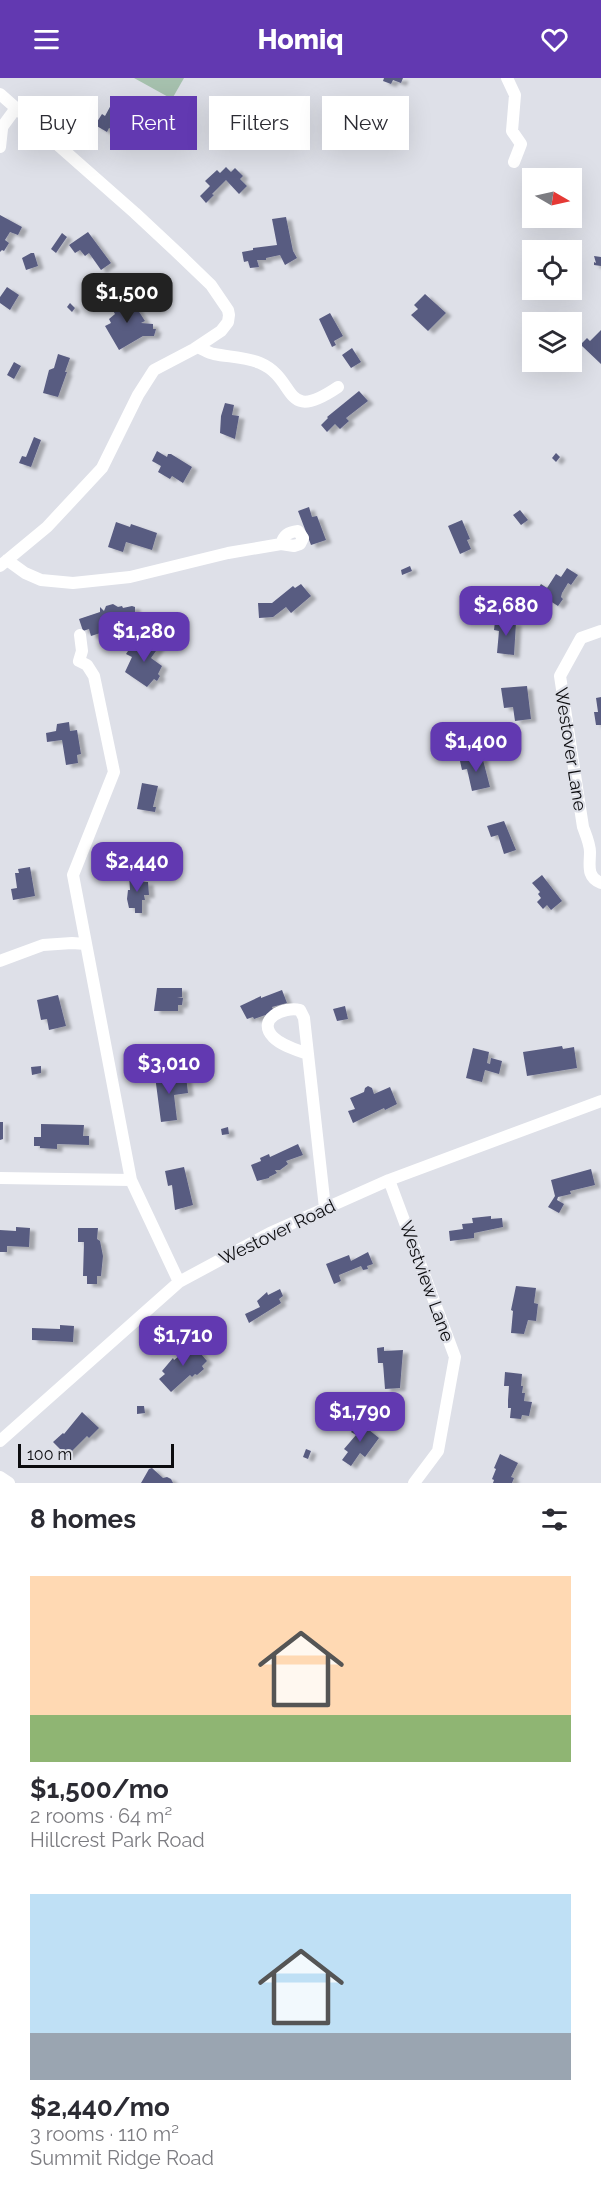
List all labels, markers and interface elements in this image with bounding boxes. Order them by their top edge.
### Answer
icon: menu [30,23,63,56]
icon: heart [538,23,571,56]
text: Homiq [257,24,344,55]
chip: Buy [18,96,98,150]
chip: Rent [110,96,197,150]
chip: Filters [209,96,310,150]
chip: New [322,96,409,150]
north arrow [522,168,582,228]
map controls [522,168,582,372]
button: locate [522,240,582,300]
pin: $1,500 [78,273,176,324]
text: $1,500 [96,280,158,304]
button: layers [522,312,582,372]
pin: $2,680 [457,586,555,637]
text: $2,680 [473,593,539,617]
pin: $1,280 [95,612,193,663]
text: $1,280 [113,619,175,643]
street label: Westover Lane [551,686,591,813]
pin: $1,400 [427,722,525,773]
text: $1,400 [444,729,508,753]
pin: $2,440 [88,842,186,893]
text: $2,440 [105,849,169,873]
pin: $3,010 [120,1044,218,1095]
text: $3,010 [138,1051,200,1075]
street label: Westover Road [215,1195,339,1269]
street label: Westview Lane [395,1218,459,1345]
pin: $1,710 [134,1316,232,1367]
text: $1,710 [153,1323,213,1347]
pin: $1,790 [311,1392,409,1443]
text: $1,790 [329,1399,391,1423]
scale bar [18,1441,174,1468]
text: 100 m [27,1445,72,1464]
icon: filters [538,1503,571,1536]
text: 8 homes [30,1504,136,1534]
icon: home [247,1615,355,1723]
text: $1,500/mo [30,1774,169,1804]
text: 2 rooms · 64 m² [30,1804,172,1828]
text: Hillcrest Park Road [30,1828,205,1852]
icon: home [247,1933,355,2041]
text: $2,440/mo [30,2092,170,2122]
text: 3 rooms · 110 m² [30,2122,179,2146]
text: Summit Ridge Road [30,2146,214,2170]

